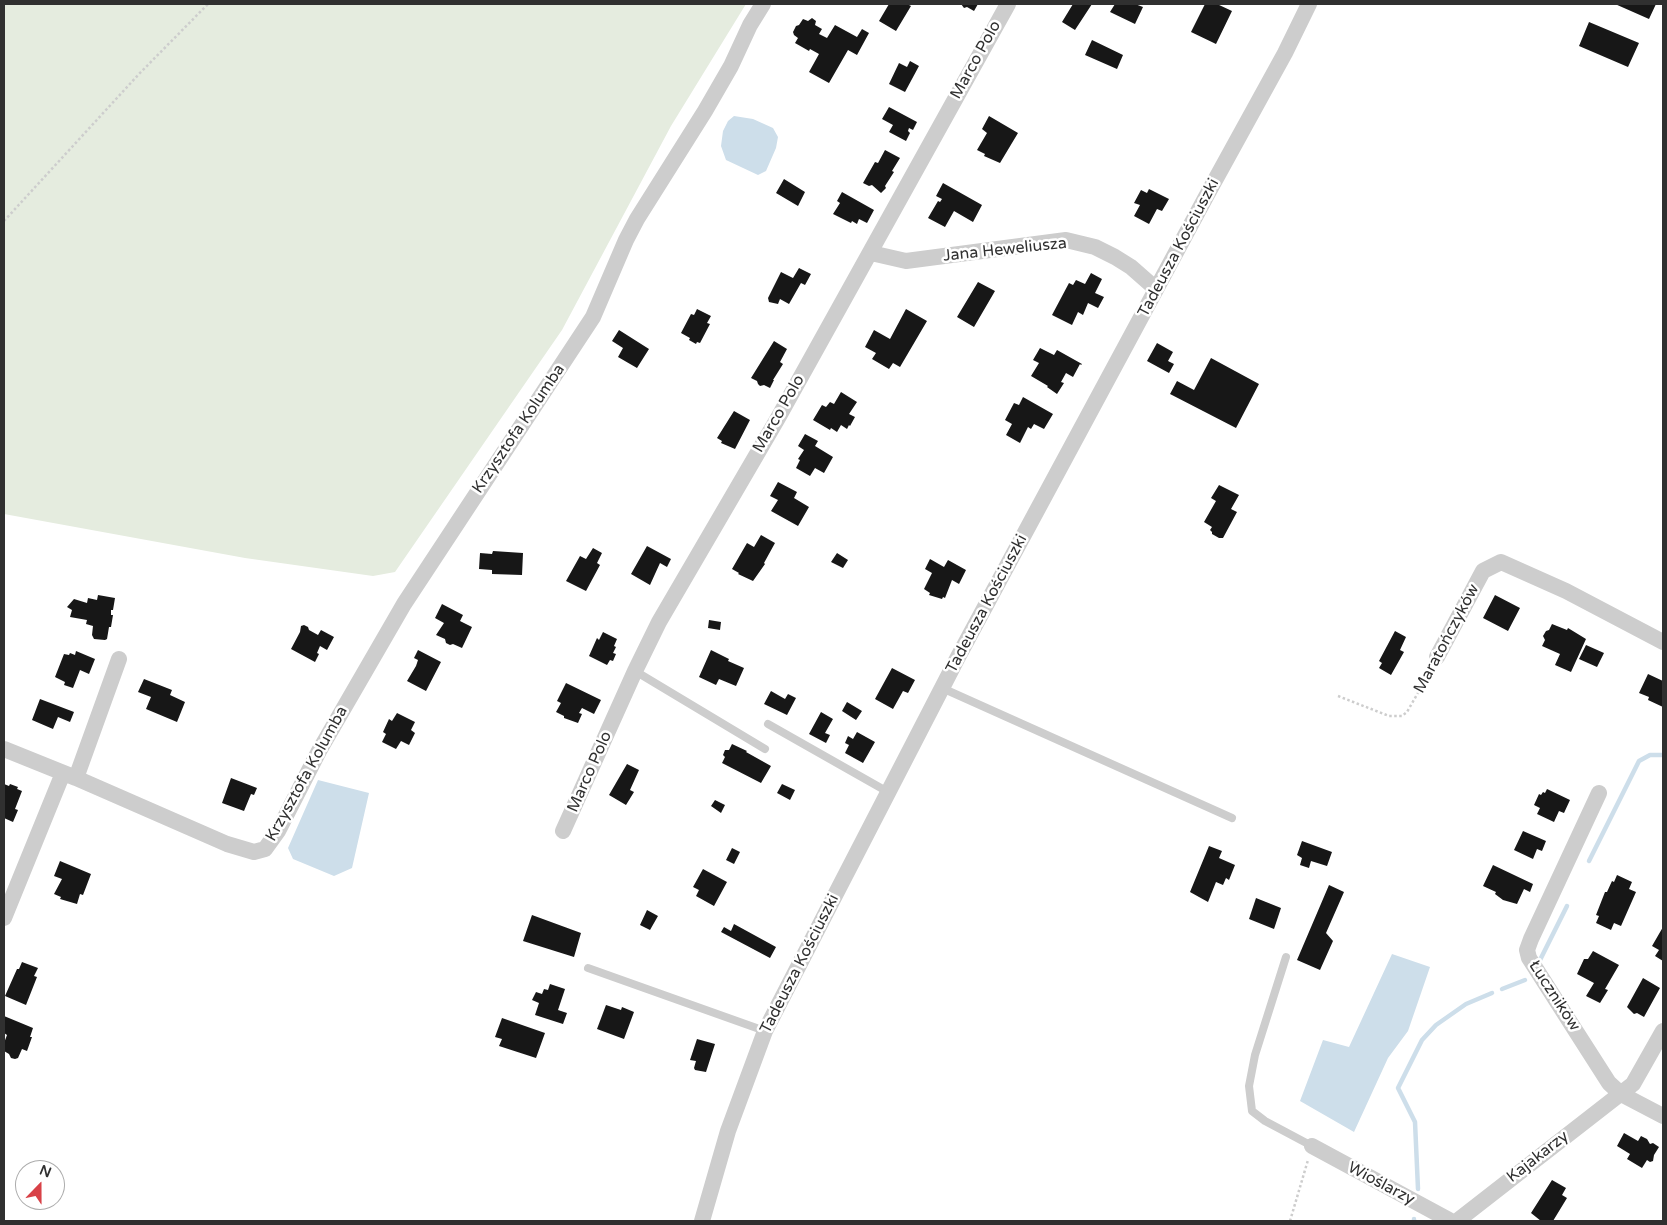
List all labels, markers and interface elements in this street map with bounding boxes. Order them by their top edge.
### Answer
street label: Marco Polo [947,17,1005,103]
street label: Tadeusza Kościuszki [1134,176,1224,320]
street label: Jana Heweliusza [942,234,1068,266]
street label: Krzysztofa Kolumba [469,361,569,497]
street label: Marco Polo [749,372,809,456]
street label: Tadeusza Kościuszki [942,532,1032,676]
street label: Maratończyków [1410,581,1484,697]
street label: Krzysztofa Kolumba [262,703,352,845]
street label: Marco Polo [564,729,616,815]
street label: Tadeusza Kościuszki [757,891,843,1037]
street label: Łuczników [1524,957,1584,1035]
street label: Kajakarzy [1503,1127,1573,1187]
street label: Wioślarzy [1344,1158,1418,1210]
north arrow [15,1160,65,1210]
text: N [37,1162,54,1182]

